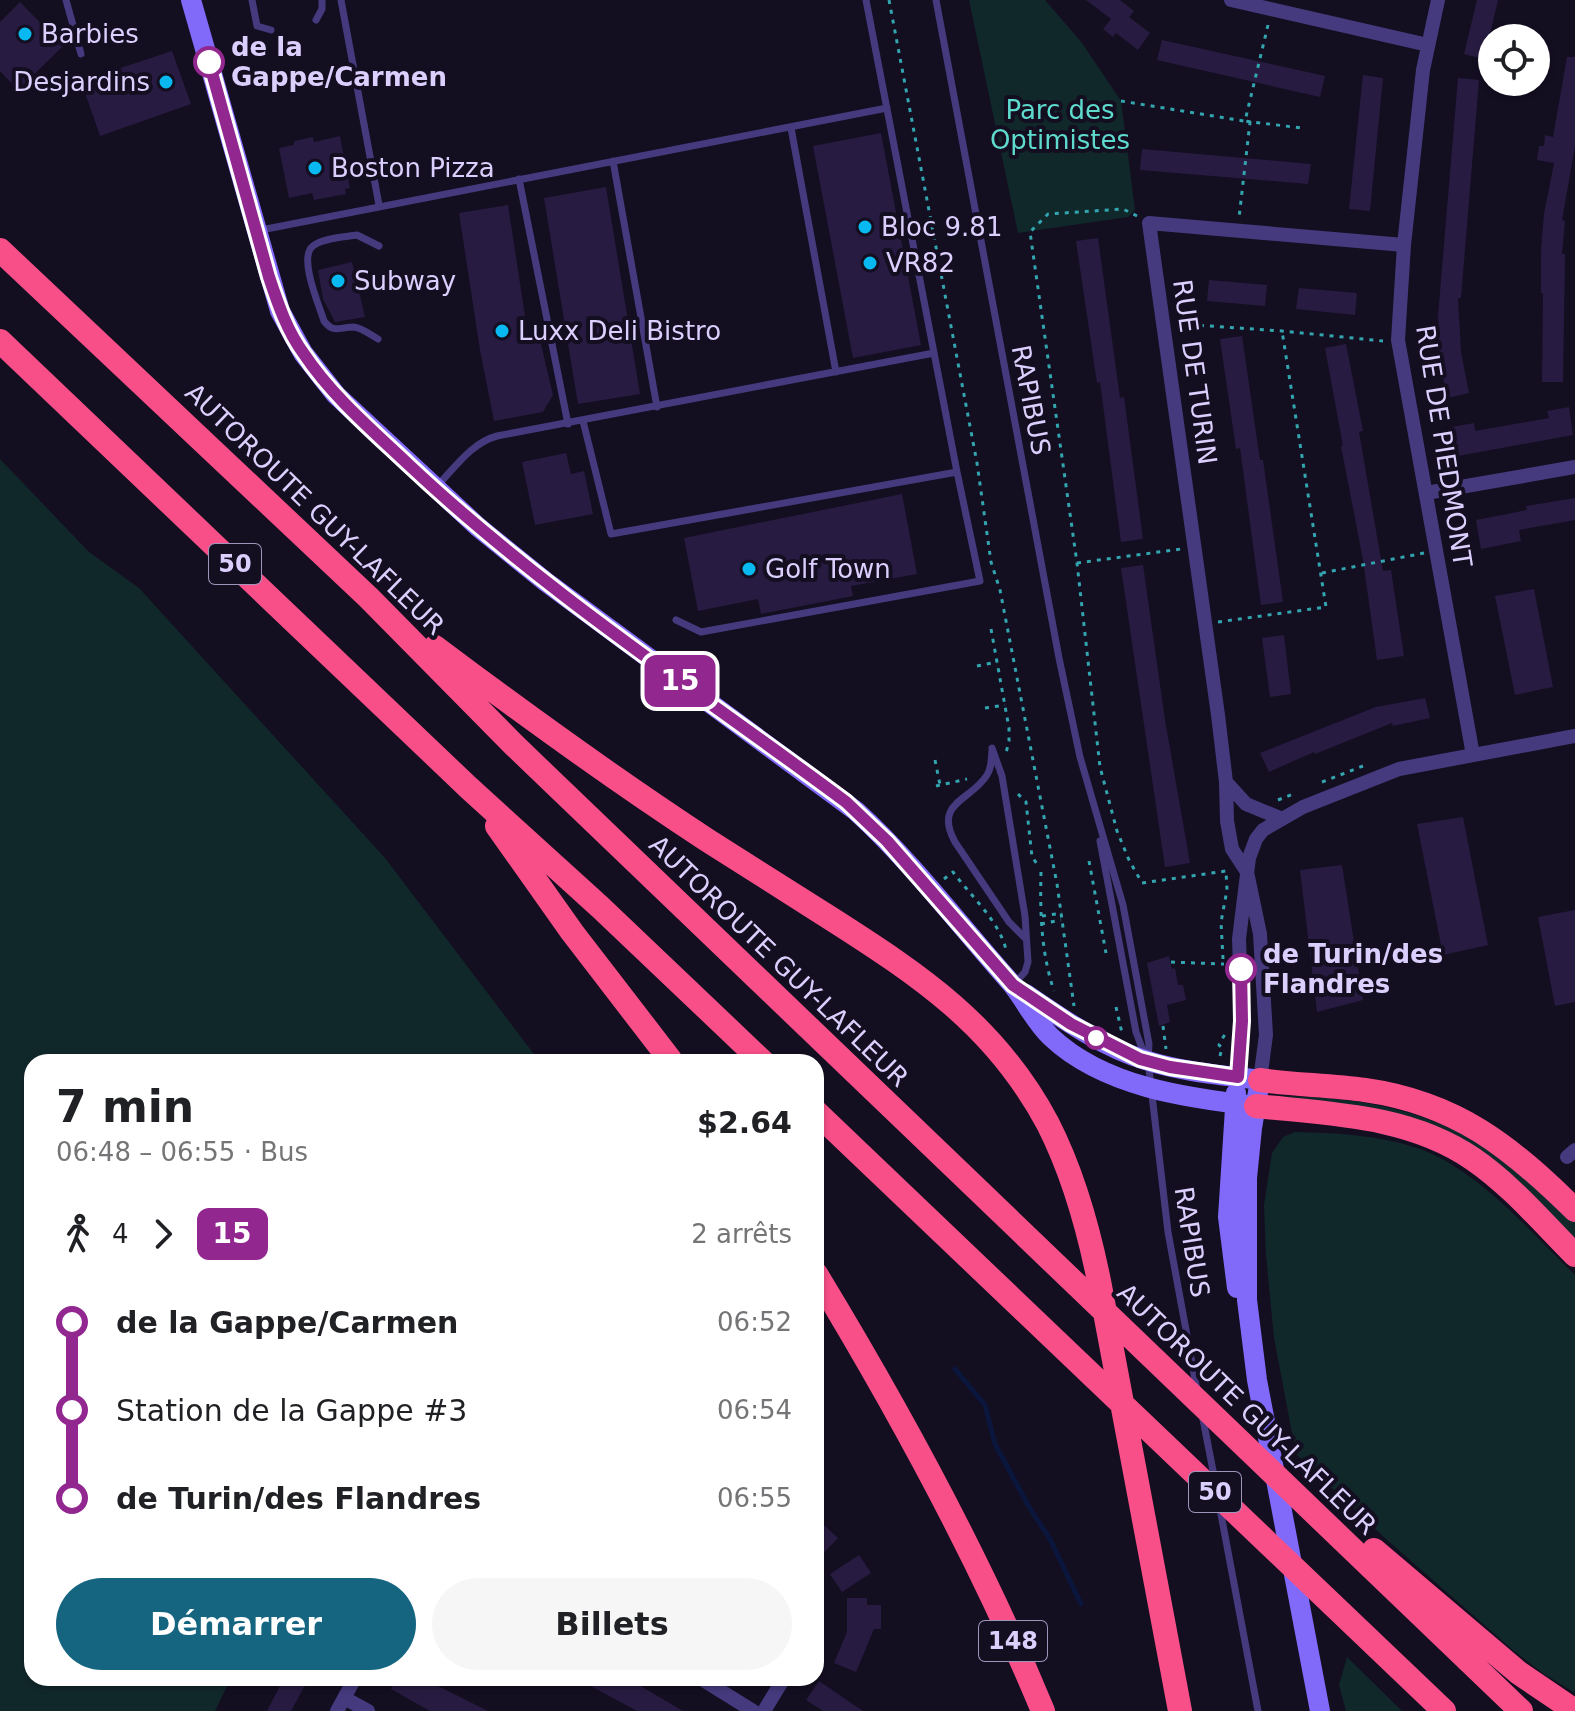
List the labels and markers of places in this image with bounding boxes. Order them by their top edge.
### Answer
place label: Barbies [41,19,139,49]
marker: Barbies [16,25,34,43]
place label: de la Gappe/Carmen [231,32,447,92]
marker: de la Gappe/Carmen [194,47,224,77]
place label: Desjardins [13,67,150,97]
marker: Desjardins [157,73,175,91]
place label: Boston Pizza [331,153,495,183]
marker: Boston Pizza [306,159,324,177]
place label: Bloc 9.81 [881,212,1002,242]
marker: Bloc 9.81 [856,218,874,236]
place label: VR82 [886,248,955,278]
marker: VR82 [861,254,879,272]
place label: Subway [354,266,456,296]
marker: Subway [329,272,347,290]
place label: Luxx Deli Bistro [518,316,721,346]
marker: Luxx Deli Bistro [493,322,511,340]
place label: Golf Town [765,554,891,584]
marker: Golf Town [740,560,758,578]
place label: de Turin/des Flandres [1263,939,1443,999]
marker: de Turin/des Flandres [1226,954,1256,984]
unlabelled marker [1085,1027,1107,1049]

